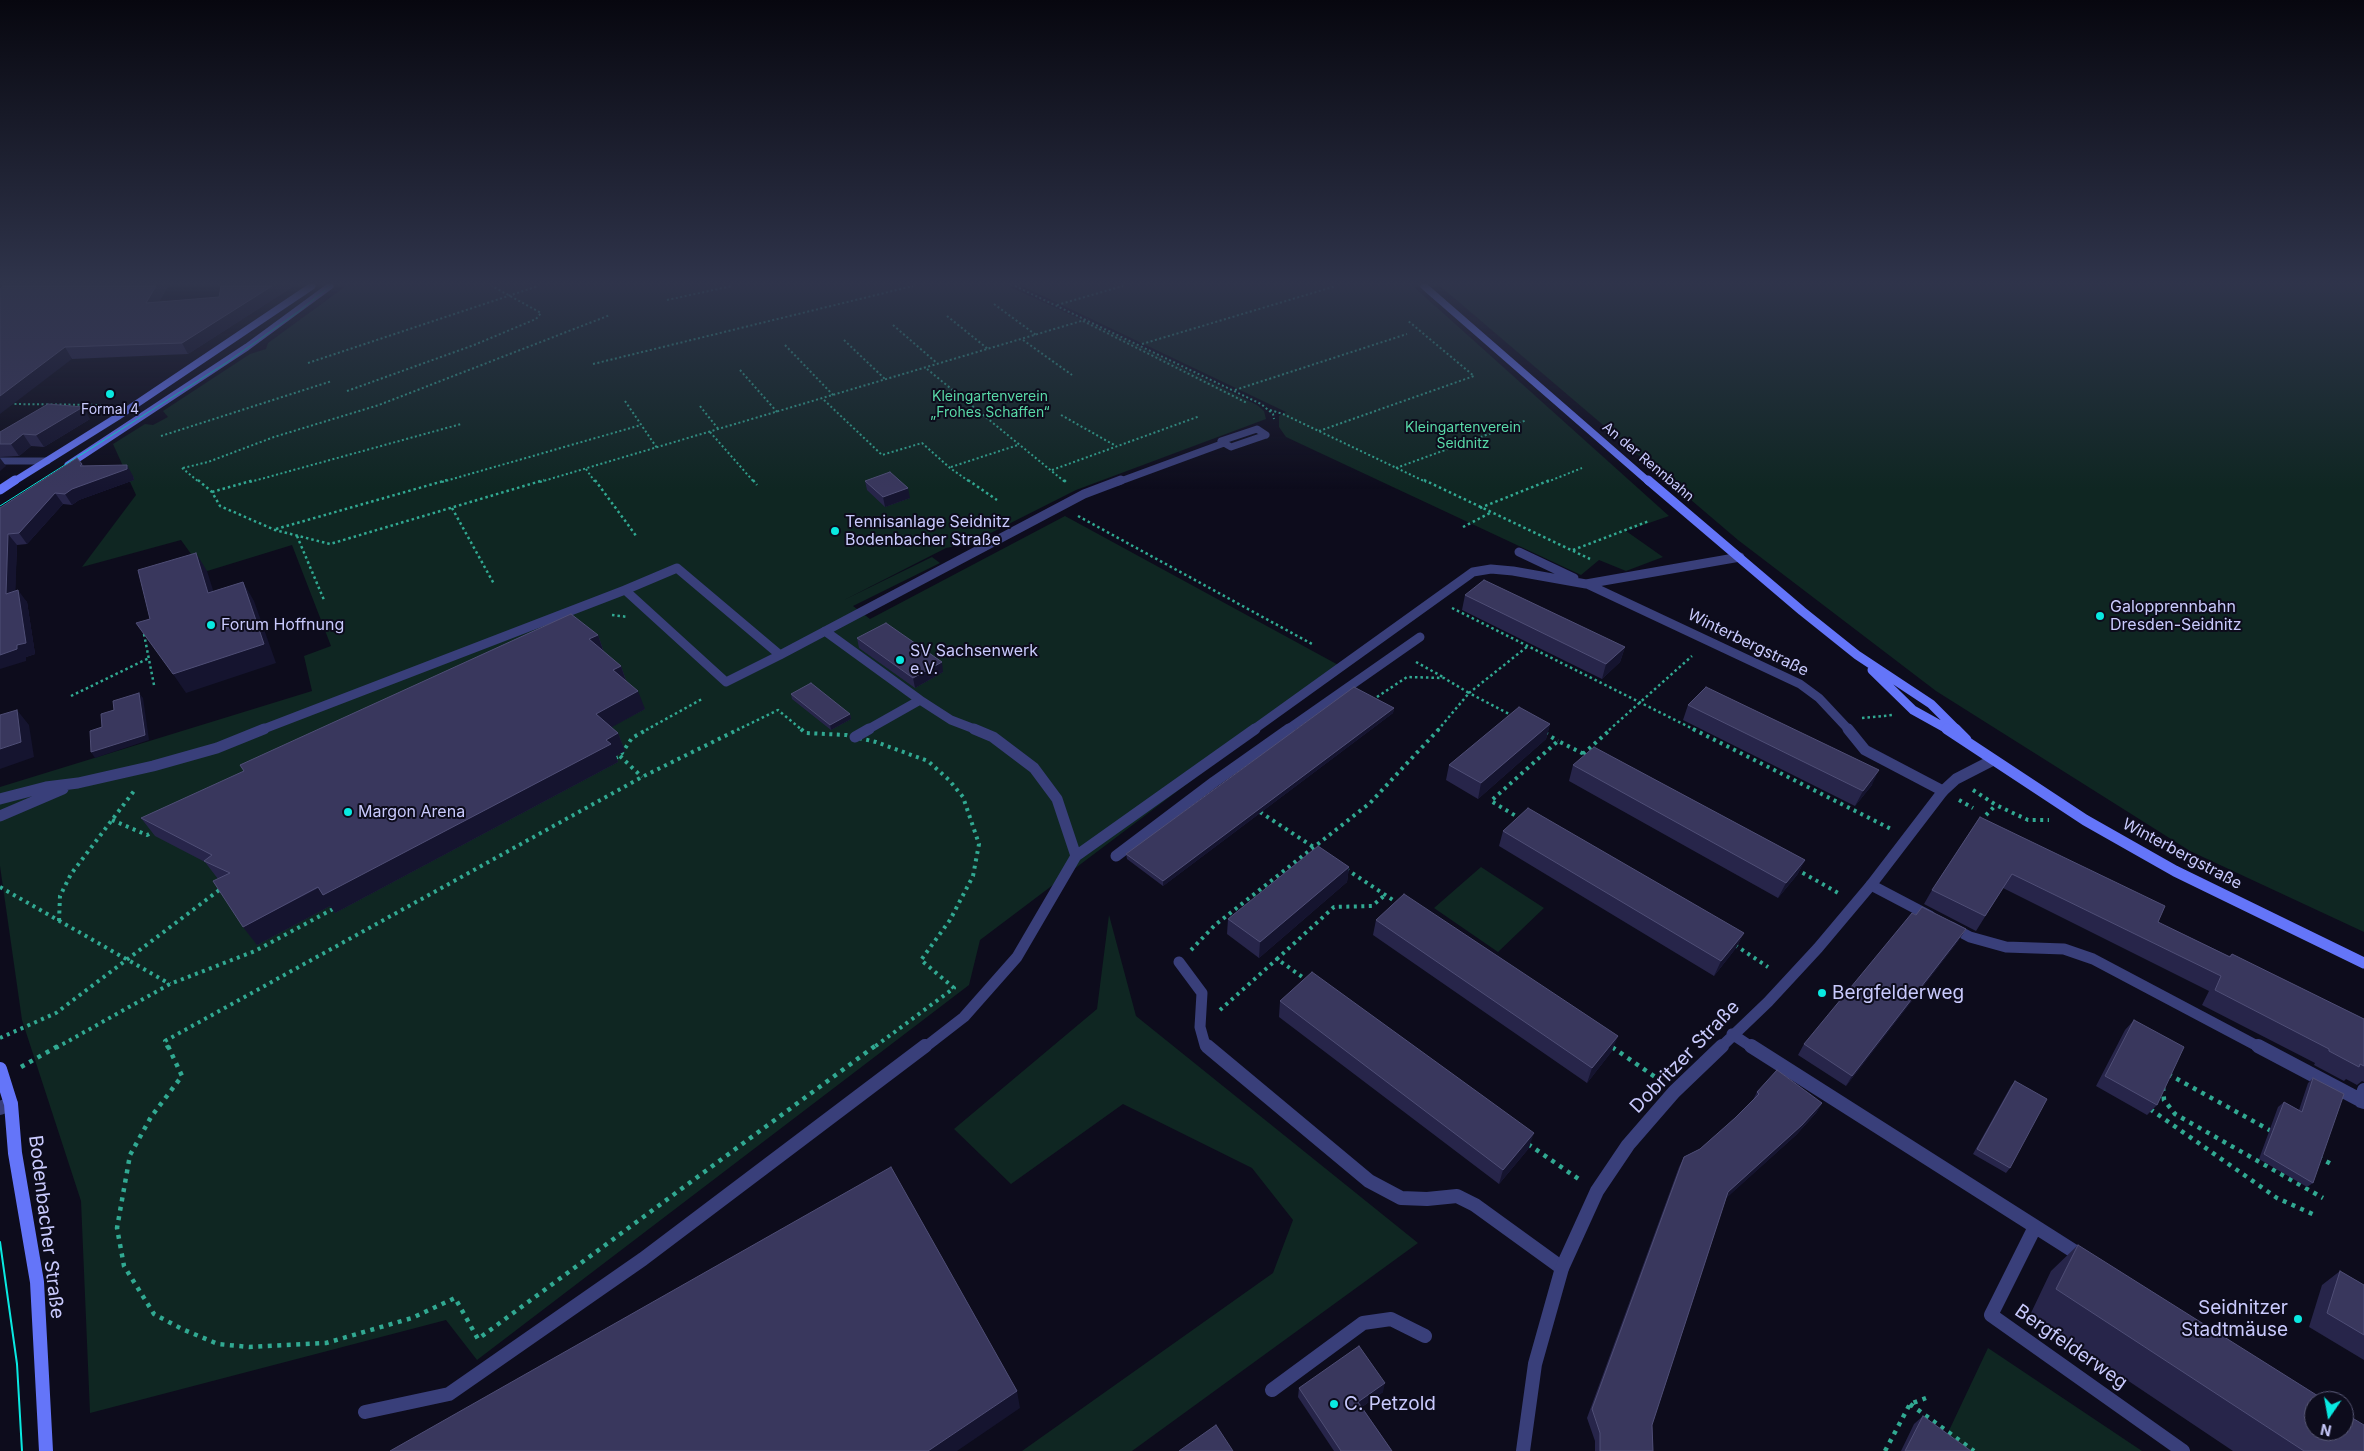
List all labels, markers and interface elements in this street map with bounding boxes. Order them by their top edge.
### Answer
marker: Formal 4 [104,388,116,400]
park label: Kleingartenverein „Frohes Schaffen“ [930,389,1050,422]
place label: Formal 4 [81,402,139,418]
street label: An der Rennbahn [1599,419,1697,505]
park label: Kleingartenverein Seidnitz [1405,420,1521,452]
place label: Tennisanlage Seidnitz Bodenbacher Straße [845,512,1010,550]
marker: Tennisanlage Seidnitz Bodenbacher Straße [829,525,841,537]
place label: Galopprennbahn Dresden-Seidnitz [2110,597,2242,635]
street label: Winterbergstraße [1684,605,1812,681]
marker: Galopprennbahn Dresden-Seidnitz [2094,610,2106,622]
place label: Forum Hoffnung [221,615,344,635]
marker: Forum Hoffnung [205,619,217,631]
place label: SV Sachsenwerk e.V. [910,641,1038,679]
marker: SV Sachsenwerk e.V. [894,654,906,666]
place label: Margon Arena [358,802,465,822]
marker: Margon Arena [342,806,354,818]
street label: Winterbergstraße [2119,814,2245,894]
place label: Bergfelderweg [1832,982,1964,1004]
marker: Bergfelderweg [1816,987,1828,999]
street label: Dobritzer Straße [1625,996,1745,1118]
street label: Bodenbacher Straße [23,1134,69,1320]
place label: Seidnitzer Stadtmäuse [2181,1297,2288,1341]
street label: Bergfelderweg [2010,1300,2132,1394]
marker: Seidnitzer Stadtmäuse [2292,1313,2304,1325]
north arrow [2304,1391,2354,1441]
place label: C. Petzold [1344,1393,1436,1415]
marker: C. Petzold [1328,1398,1340,1410]
text: N [2319,1421,2333,1440]

